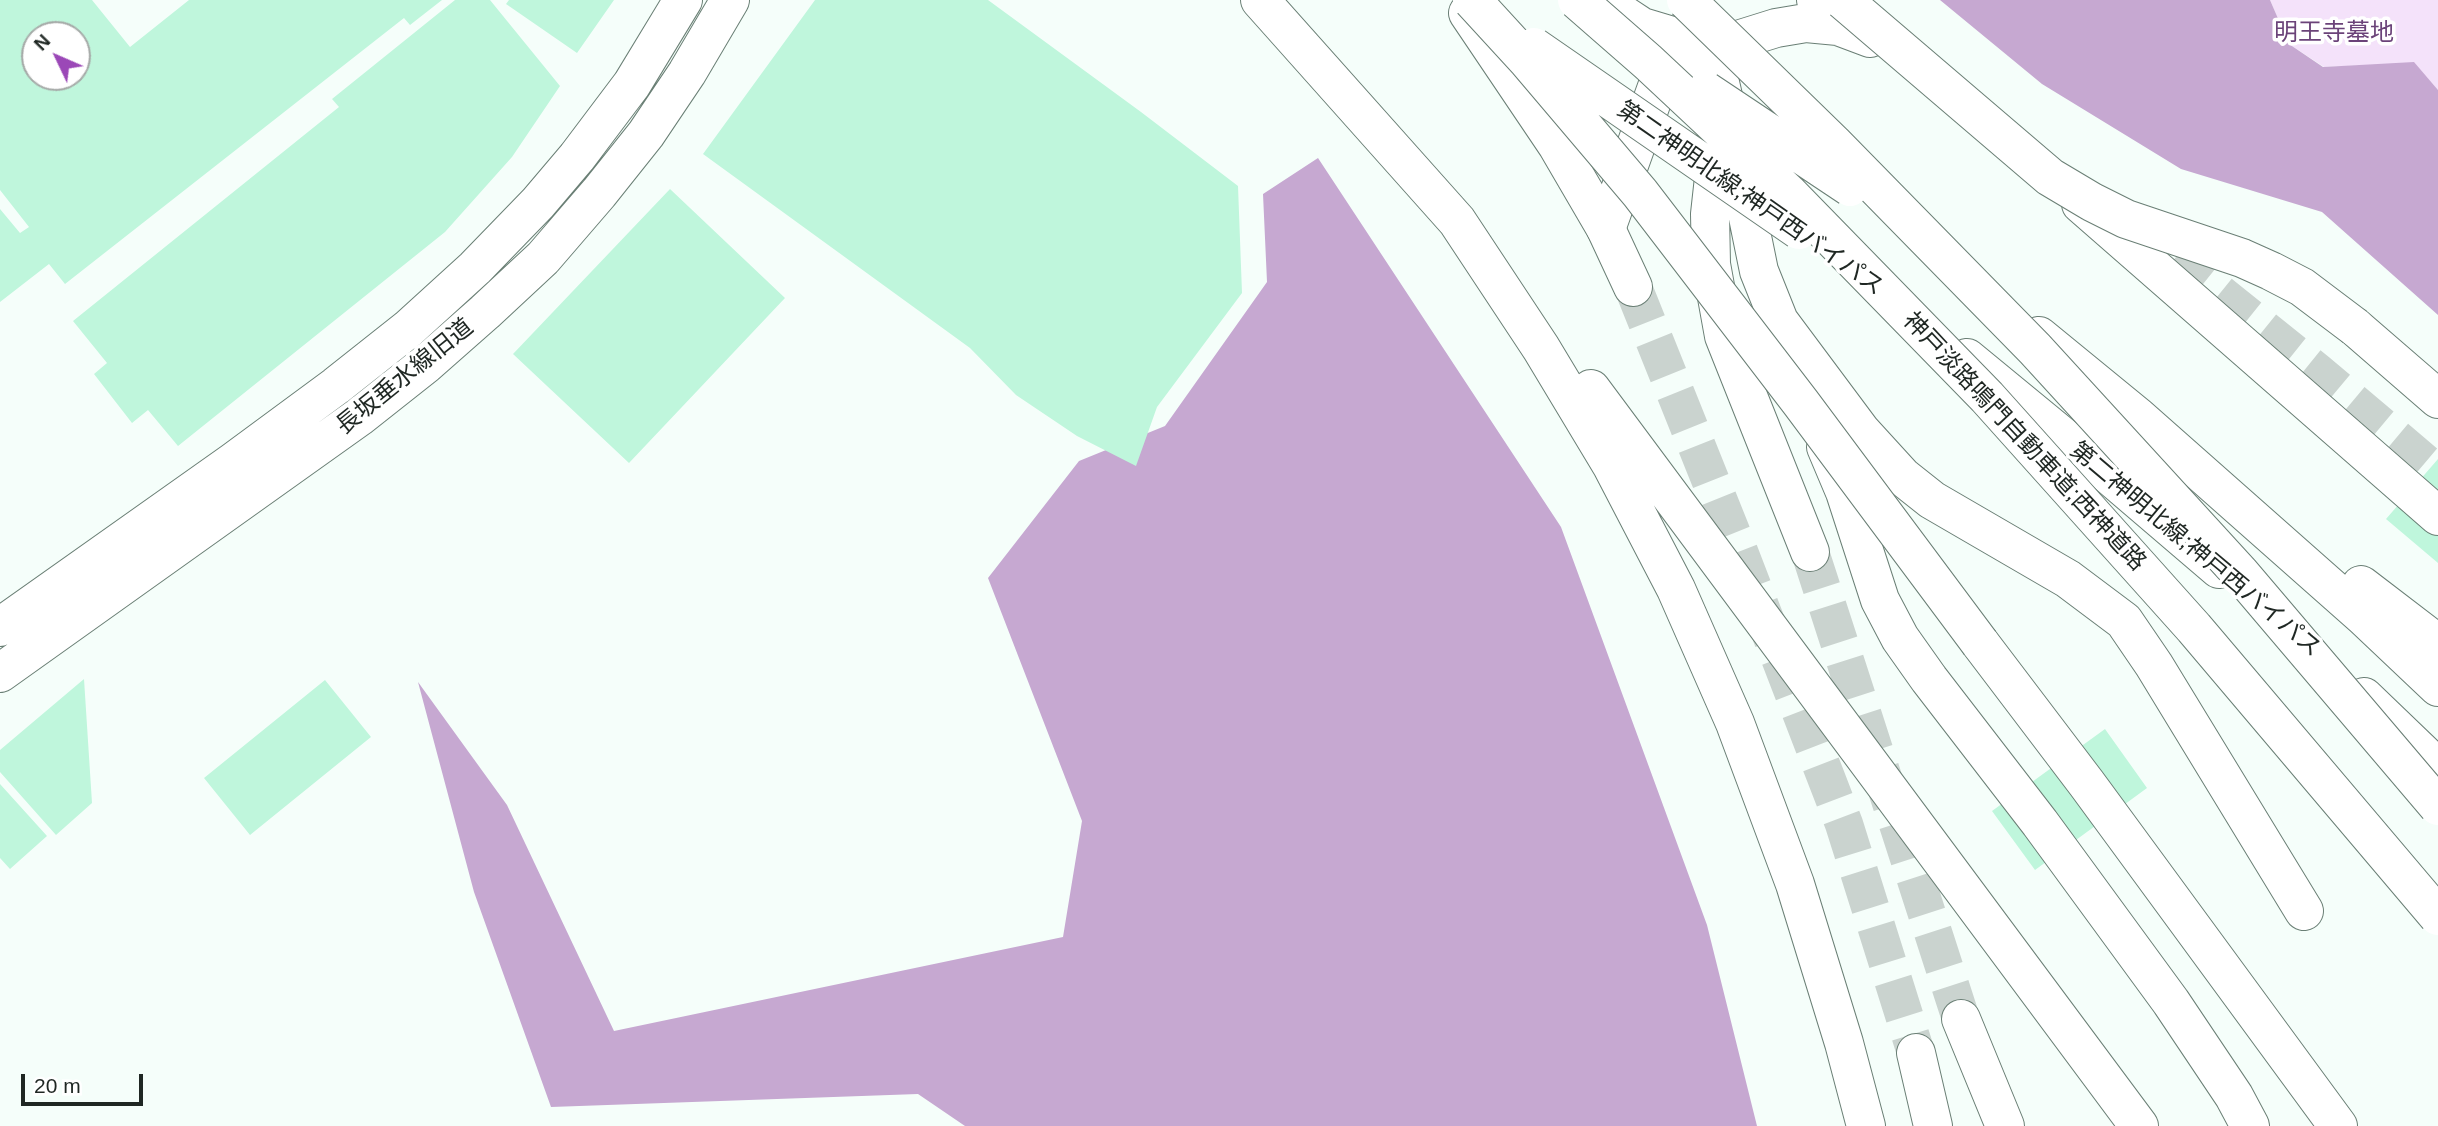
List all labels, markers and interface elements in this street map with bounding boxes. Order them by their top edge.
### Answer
park label: 明王寺墓地 [2274,19,2394,47]
north arrow [21,21,91,91]
text: N [30,30,54,55]
street label: 第二神明北線;神戸西バイパス [1611,96,1889,302]
street label: 神戸淡路鳴門自動車道;西神道路 [1897,307,2151,577]
street label: 長坂垂水線旧道 [331,313,479,441]
street label: 第二神明北線;神戸西バイパス [2064,437,2326,663]
scale bar [24,1060,147,1104]
text: 20 m [34,1074,81,1097]

